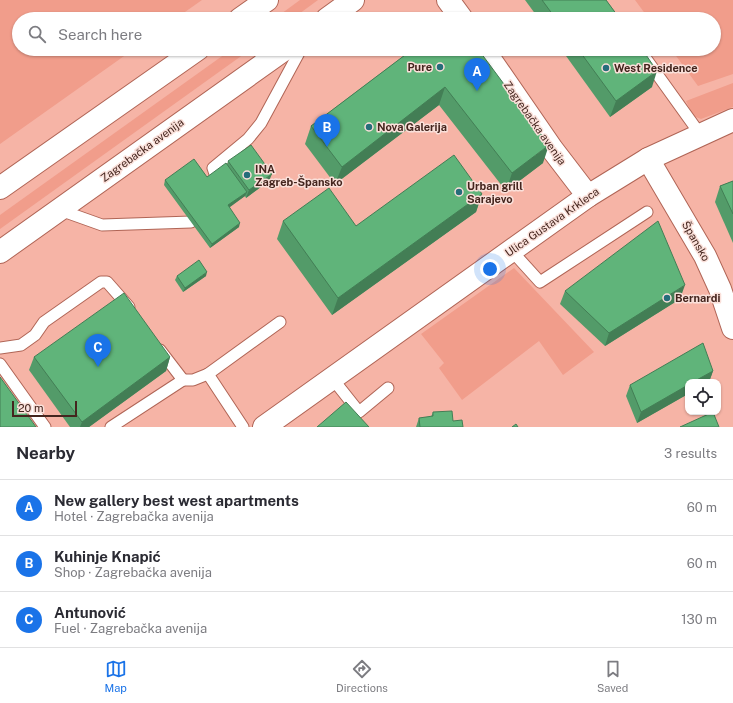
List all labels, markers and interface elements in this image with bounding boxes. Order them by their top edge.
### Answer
search box [12,12,721,56]
icon: search [26,23,48,45]
text: Search here [58,26,142,43]
pin: A [464,58,490,91]
place label: Pure [407,61,432,73]
marker: Pure [435,62,445,72]
place label: West Residence [614,62,698,74]
marker: West Residence [601,63,611,73]
street label: Zagrebačka avenija [502,79,568,167]
pin: B [314,114,340,147]
street label: Zagrebačka avenija [98,116,186,184]
place label: Nova Galerija [377,121,447,133]
marker: Nova Galerija [364,122,374,132]
place label: INA Zagreb-Špansko [255,163,343,188]
marker: INA Zagreb-Špansko [242,170,252,180]
place label: Urban grill Sarajevo [467,180,523,205]
street label: Ulica Gustava Krkleca [503,185,601,259]
marker: Urban grill Sarajevo [454,187,464,197]
street label: Špansko [680,218,713,263]
your location [480,259,500,279]
place label: Bernardi [675,292,720,304]
marker: Bernardi [662,293,672,303]
pin: C [85,334,111,367]
map controls [685,379,721,415]
button: locate [685,379,721,415]
scale bar [12,399,77,418]
text: 20 m [18,402,43,414]
text: Nearby [16,443,75,463]
text: 3 results [664,446,717,461]
text: New gallery best west apartments [54,492,299,509]
text: A [24,500,34,515]
text: 60 m [687,500,717,515]
text: Hotel · Zagrebačka avenija [54,509,214,524]
text: Kuhinje Knapić [54,548,161,565]
text: B [25,556,33,571]
text: 60 m [687,556,717,571]
text: Shop · Zagrebačka avenija [54,565,212,580]
text: Antunović [54,604,126,621]
text: C [24,612,34,627]
text: 130 m [681,612,717,627]
text: Fuel · Zagrebačka avenija [54,621,207,636]
tab: Map [105,658,127,694]
tab: Directions [336,658,388,694]
tab: Saved [597,658,628,694]

